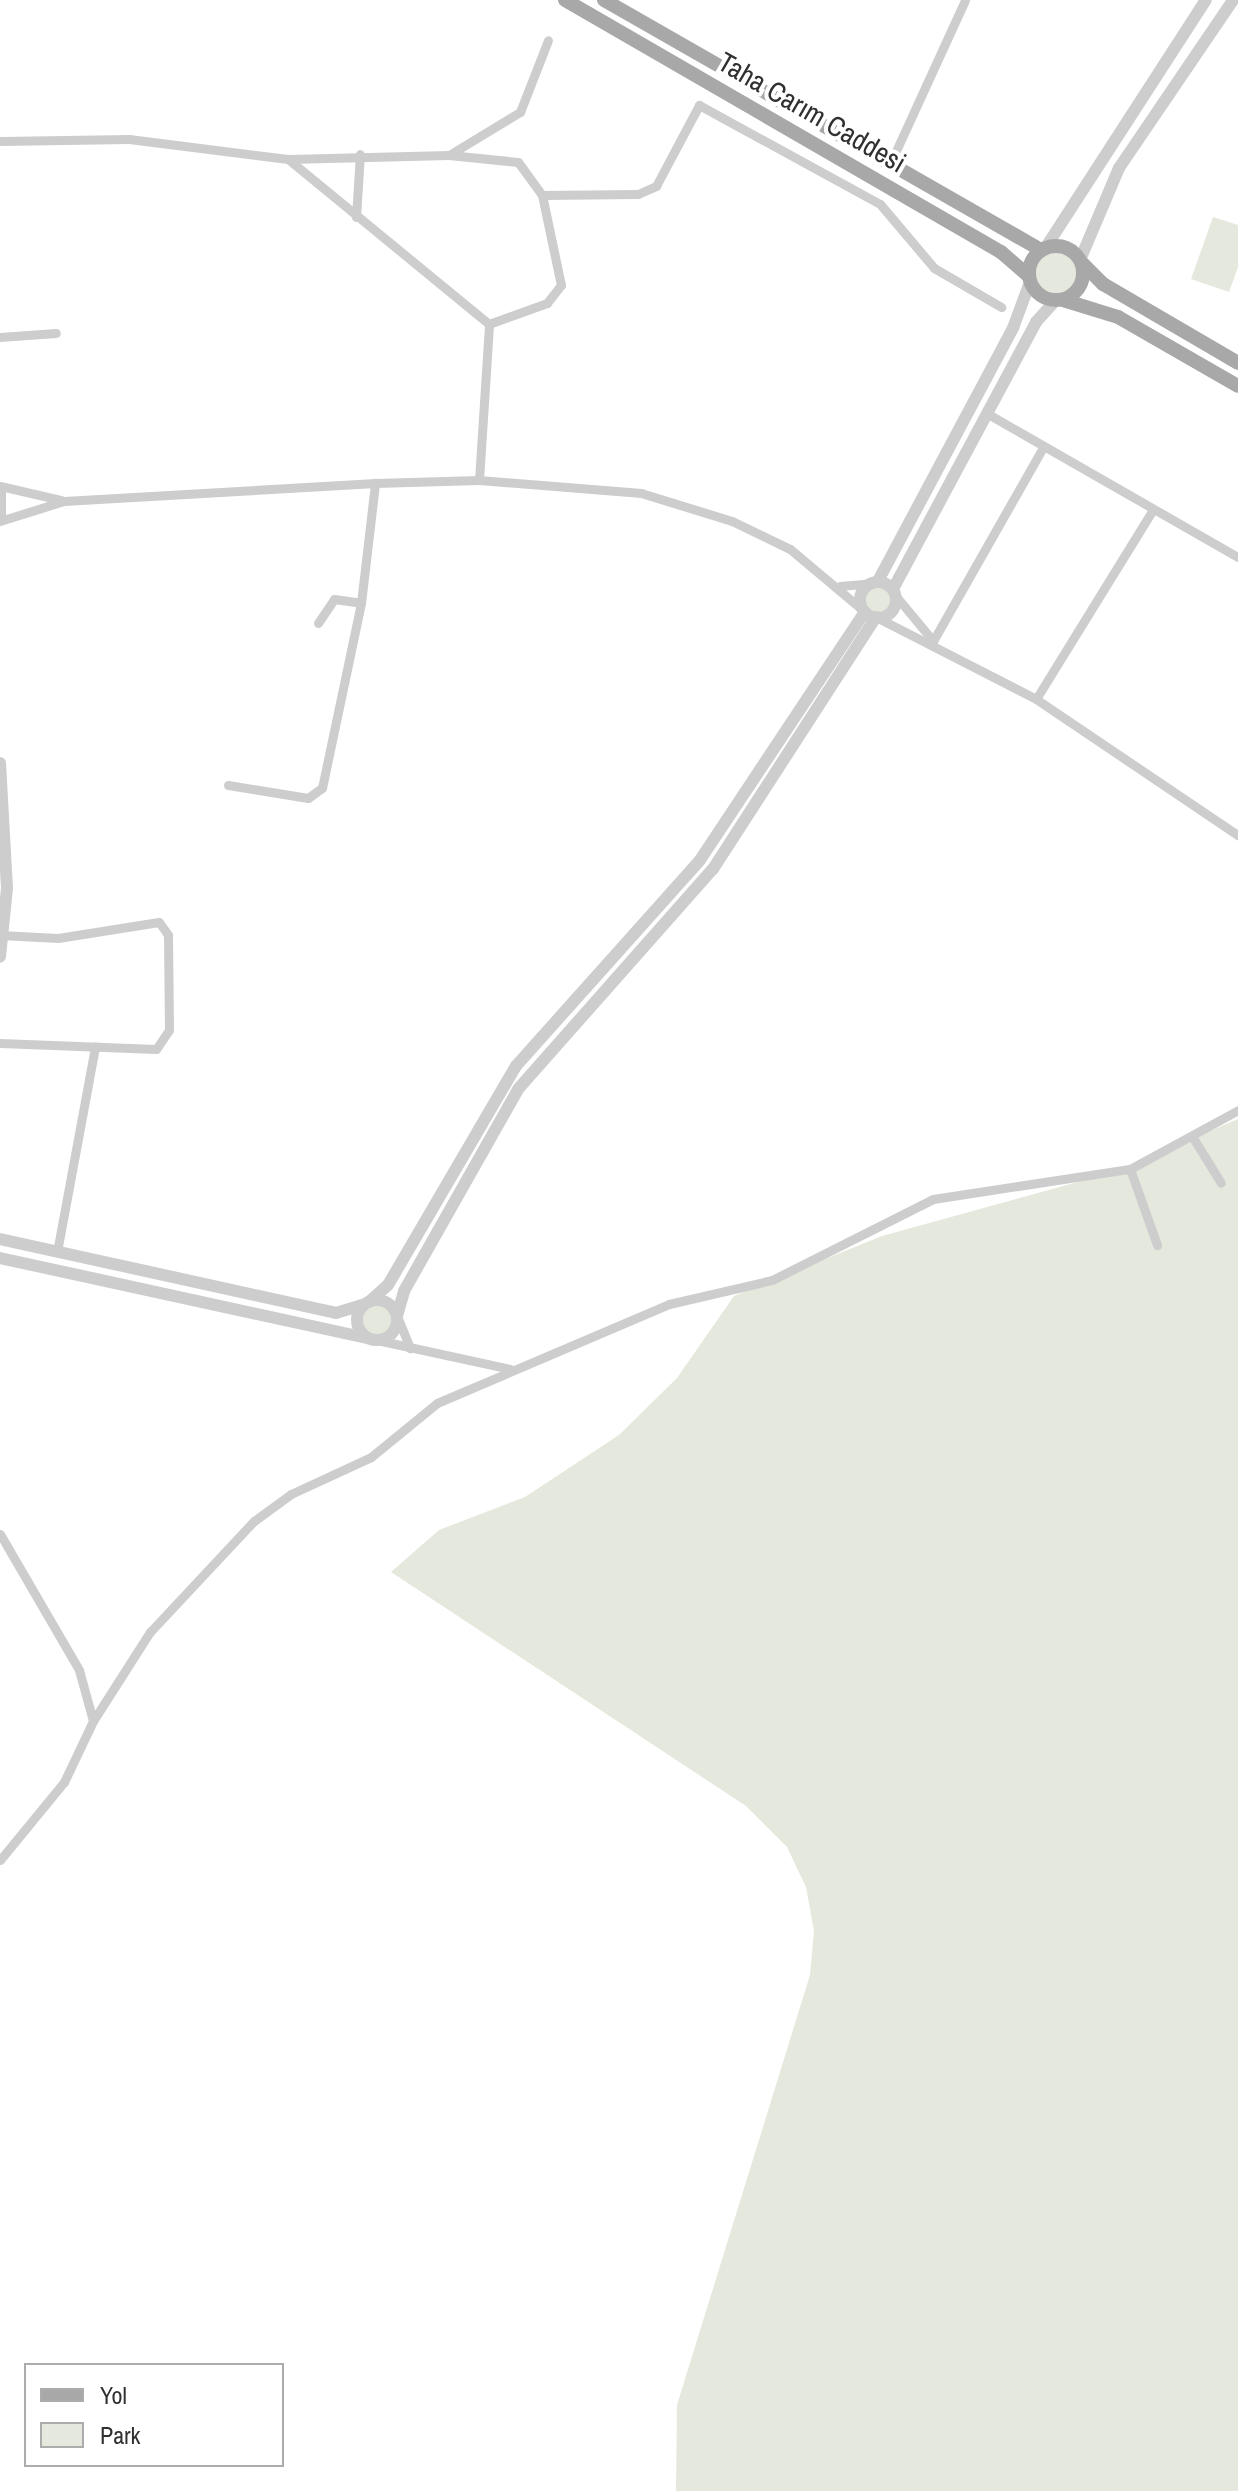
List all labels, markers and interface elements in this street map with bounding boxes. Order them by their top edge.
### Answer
street label: Taha Carım Caddesi [712,45,912,179]
legend [24,2363,284,2467]
text: Yol [100,2379,127,2411]
text: Park [100,2419,140,2451]

